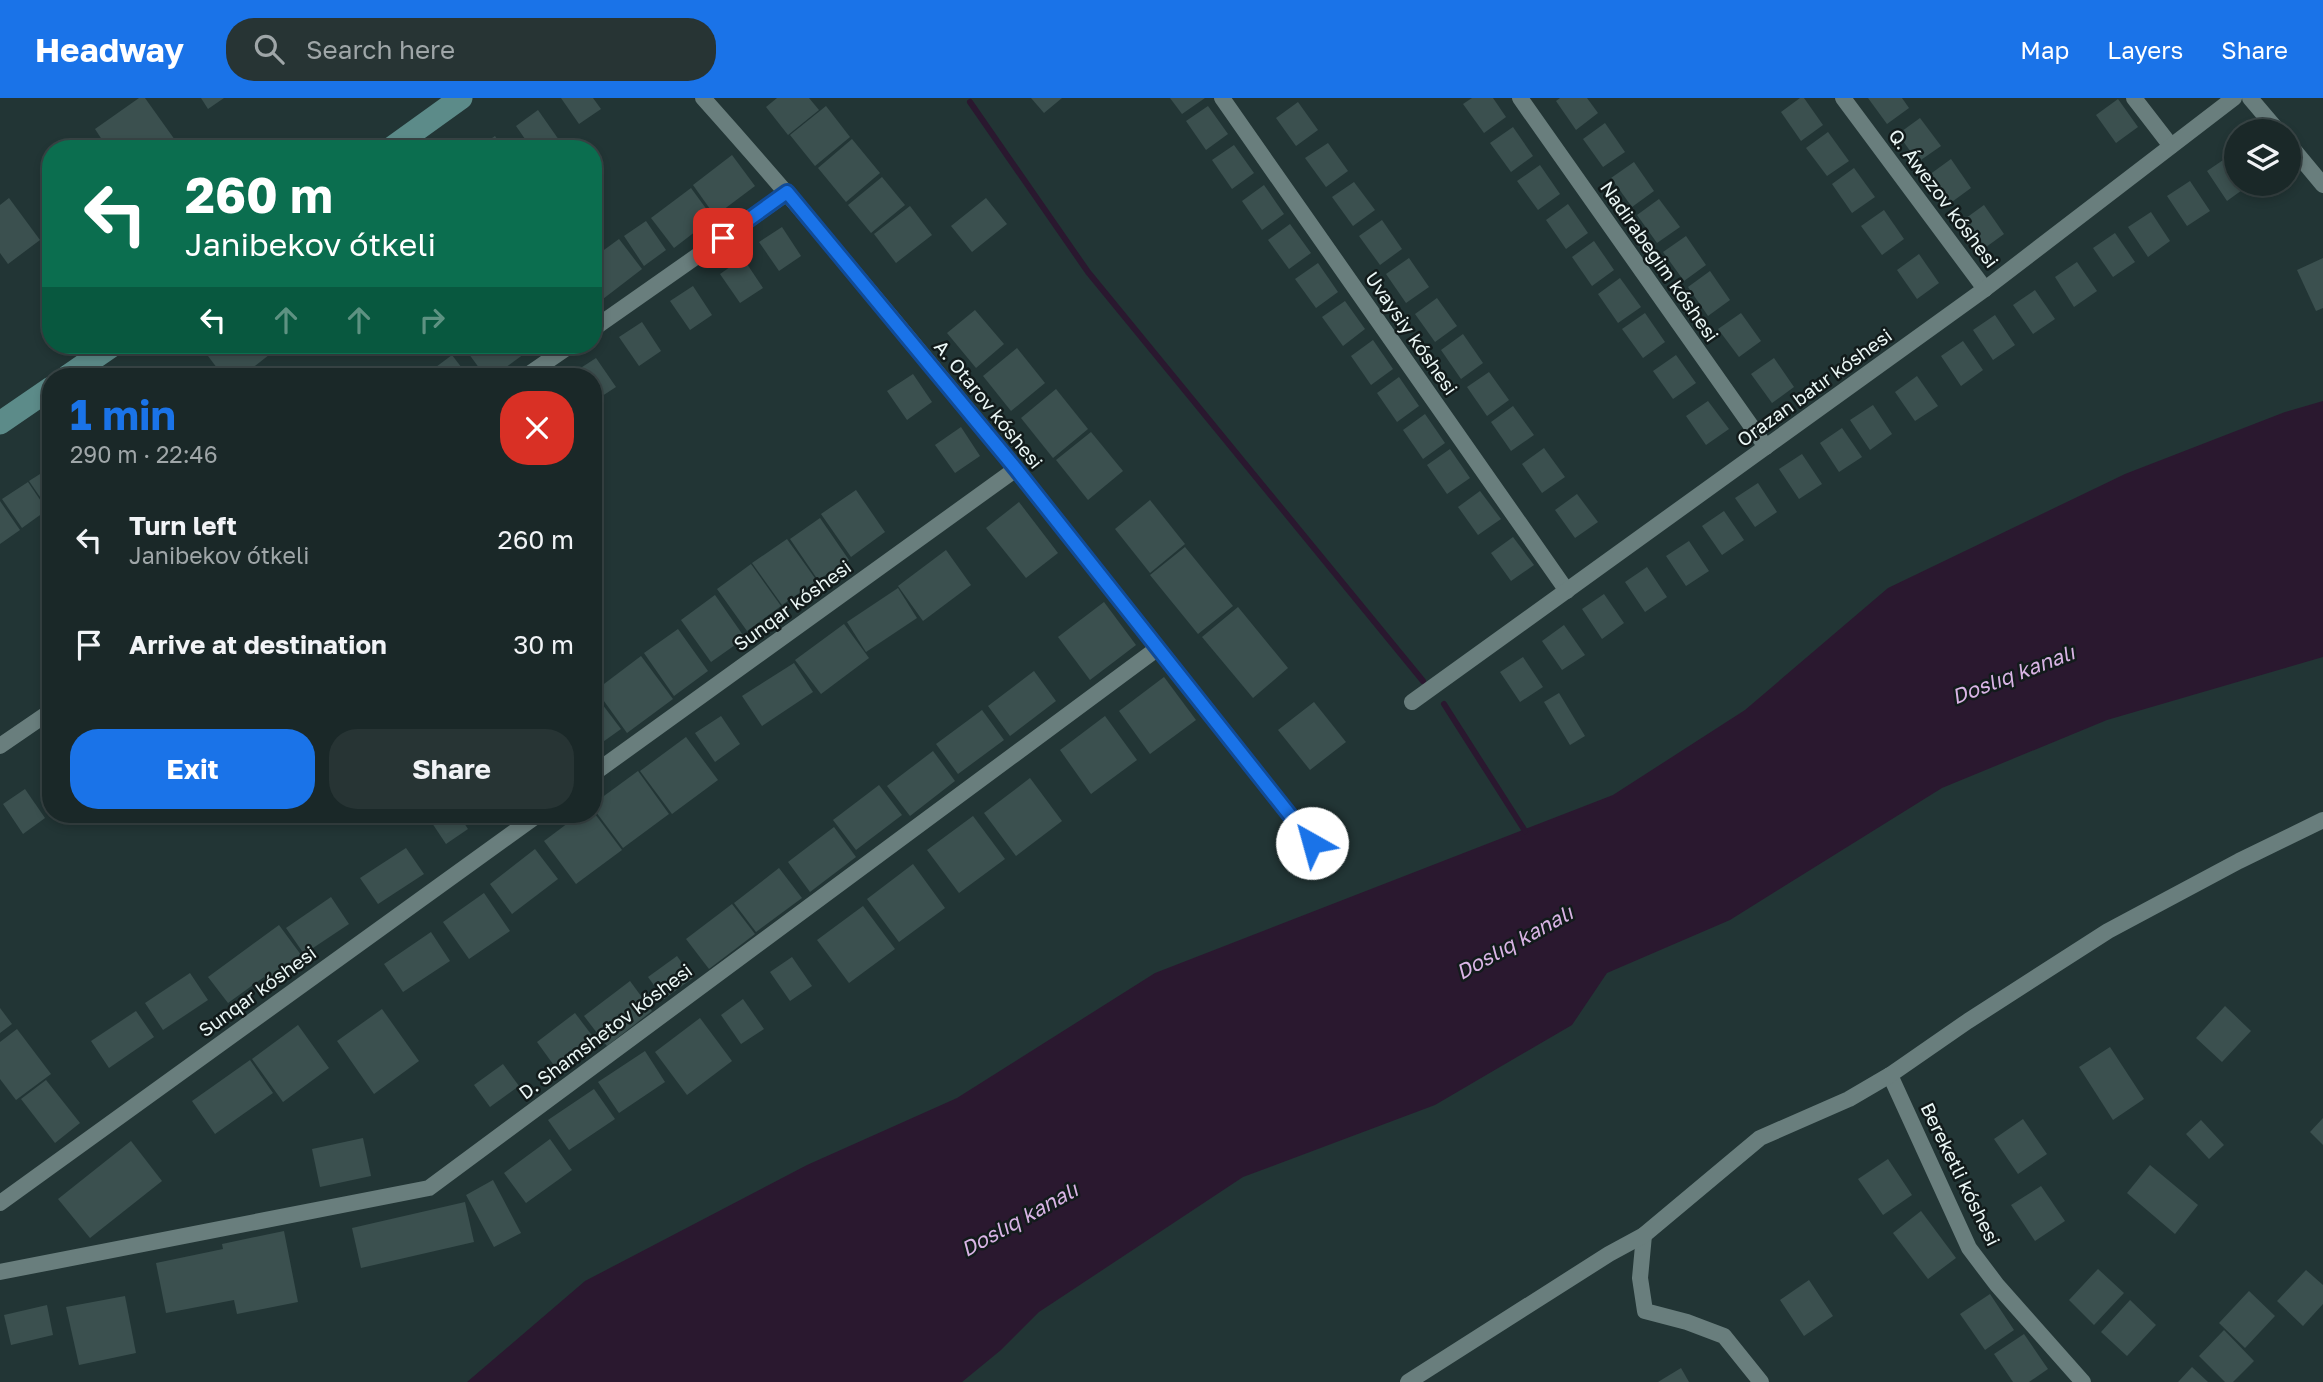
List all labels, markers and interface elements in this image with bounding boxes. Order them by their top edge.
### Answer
search box [226,18,716,81]
text: Headway [35,30,184,69]
icon: search [250,30,288,68]
text: Search here [306,34,455,65]
text: Map [2020,35,2069,64]
text: Layers [2107,35,2183,64]
text: Share [2221,35,2288,64]
map controls [2224,119,2301,196]
button: layers [2224,119,2301,196]
street label: Q. Áwezov kóshesi [1884,124,2004,272]
text: 260 m [185,165,333,224]
icon: left [70,168,161,259]
street label: Nadirabegim kóshesi [1596,176,1724,346]
pin [693,208,753,268]
icon: arrive [704,219,742,257]
text: Janibekov ótkeli [185,225,436,263]
street label: Uvaysiy kóshesi [1361,267,1463,399]
icon: left [194,301,232,339]
icon: ahead [267,301,305,339]
icon: ahead [340,301,378,339]
icon: right [413,301,451,339]
street label: Orazan batır kóshesi [1732,323,1896,451]
street label: A. Otarov kóshesi [930,335,1048,473]
text: 1 min [70,389,176,439]
button: close [500,391,574,465]
text: 290 m · 22:46 [70,440,218,468]
text: Turn left [129,510,237,541]
icon: left [70,521,108,559]
text: 260 m [498,524,574,555]
text: Janibekov ótkeli [129,541,309,569]
street label: Sunqar kóshesi [729,555,855,655]
icon: arrive [70,626,108,664]
text: Arrive at destination [129,629,387,660]
text: 30 m [513,629,574,660]
water label: Doslıq kanalı [1948,638,2079,709]
button: Exit [70,729,315,809]
button: Share [329,729,574,809]
position arrow [1275,806,1349,880]
water label: Doslıq kanalı [1451,899,1578,985]
street label: Sunqar kóshesi [194,941,320,1041]
street label: D. Shamshetov kóshesi [514,958,696,1104]
street label: Bereketli kóshesi [1916,1099,2006,1249]
water label: Doslıq kanalı [956,1176,1083,1262]

